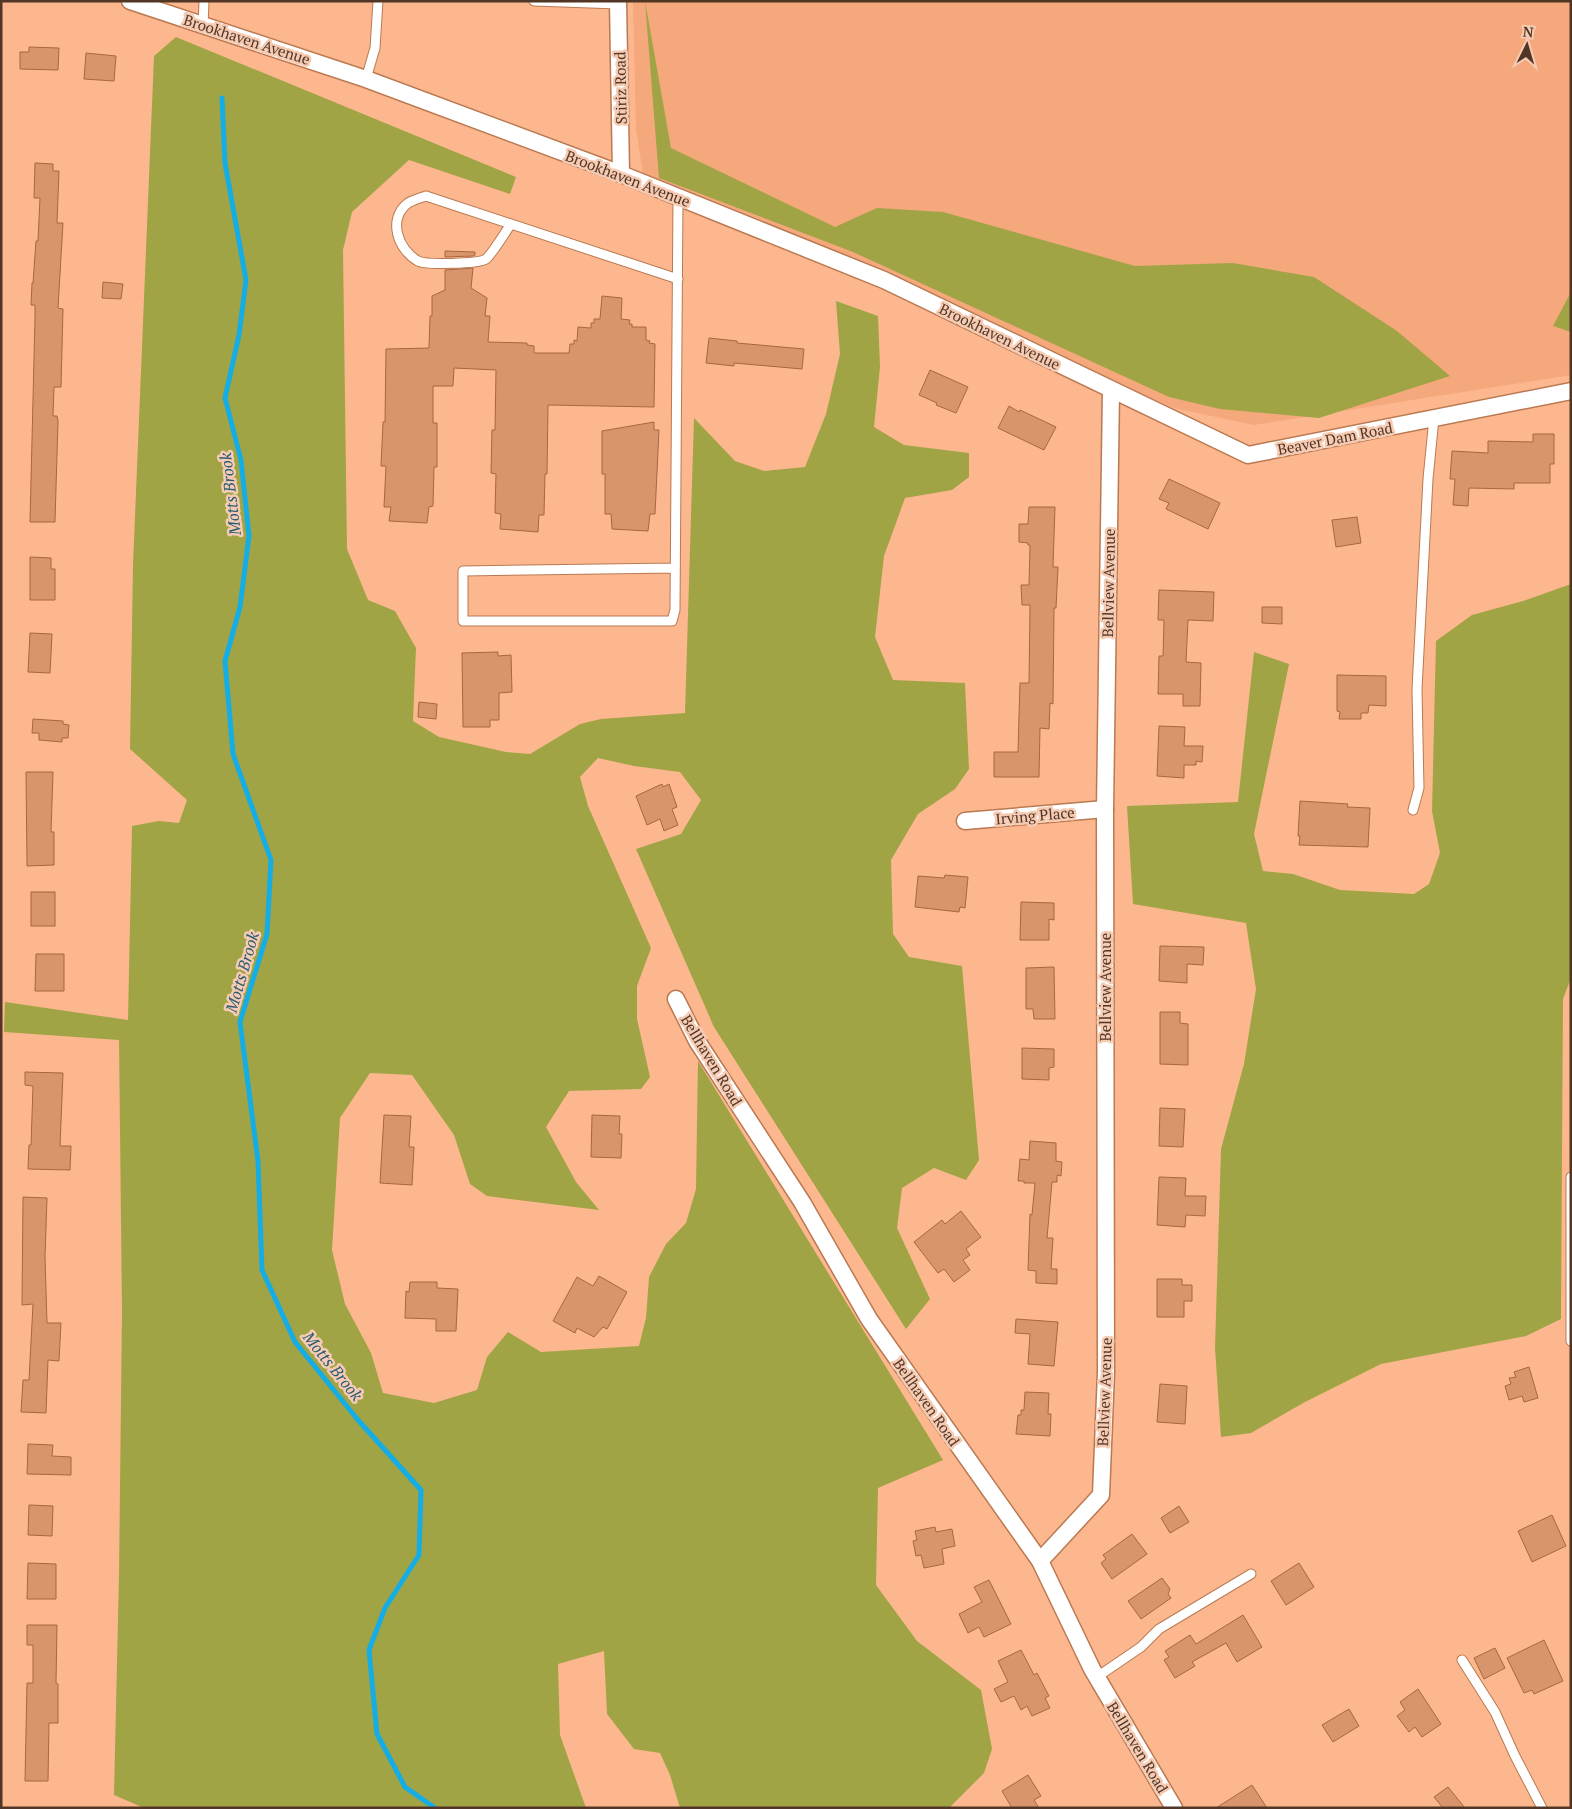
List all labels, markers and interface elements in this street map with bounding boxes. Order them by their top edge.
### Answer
street label: Brookhaven Avenue [181,9,313,69]
north arrow [1502,20,1552,70]
text: N [1522,22,1535,42]
street label: Stiriz Road [609,51,631,125]
street label: Brookhaven Avenue [563,145,693,211]
street label: Brookhaven Avenue [936,298,1064,374]
street label: Beaver Dam Road [1276,417,1394,459]
water label: Motts Brook [214,451,246,538]
street label: Bellview Avenue [1097,528,1119,638]
street label: Irving Place [995,802,1075,828]
water label: Motts Brook [220,929,264,1016]
street label: Bellview Avenue [1095,933,1115,1041]
street label: Bellhaven Road [677,1011,747,1109]
water label: Motts Brook [298,1326,368,1405]
street label: Bellview Avenue [1092,1337,1116,1447]
street label: Bellhaven Road [889,1354,965,1450]
street label: Bellhaven Road [1103,1698,1173,1796]

